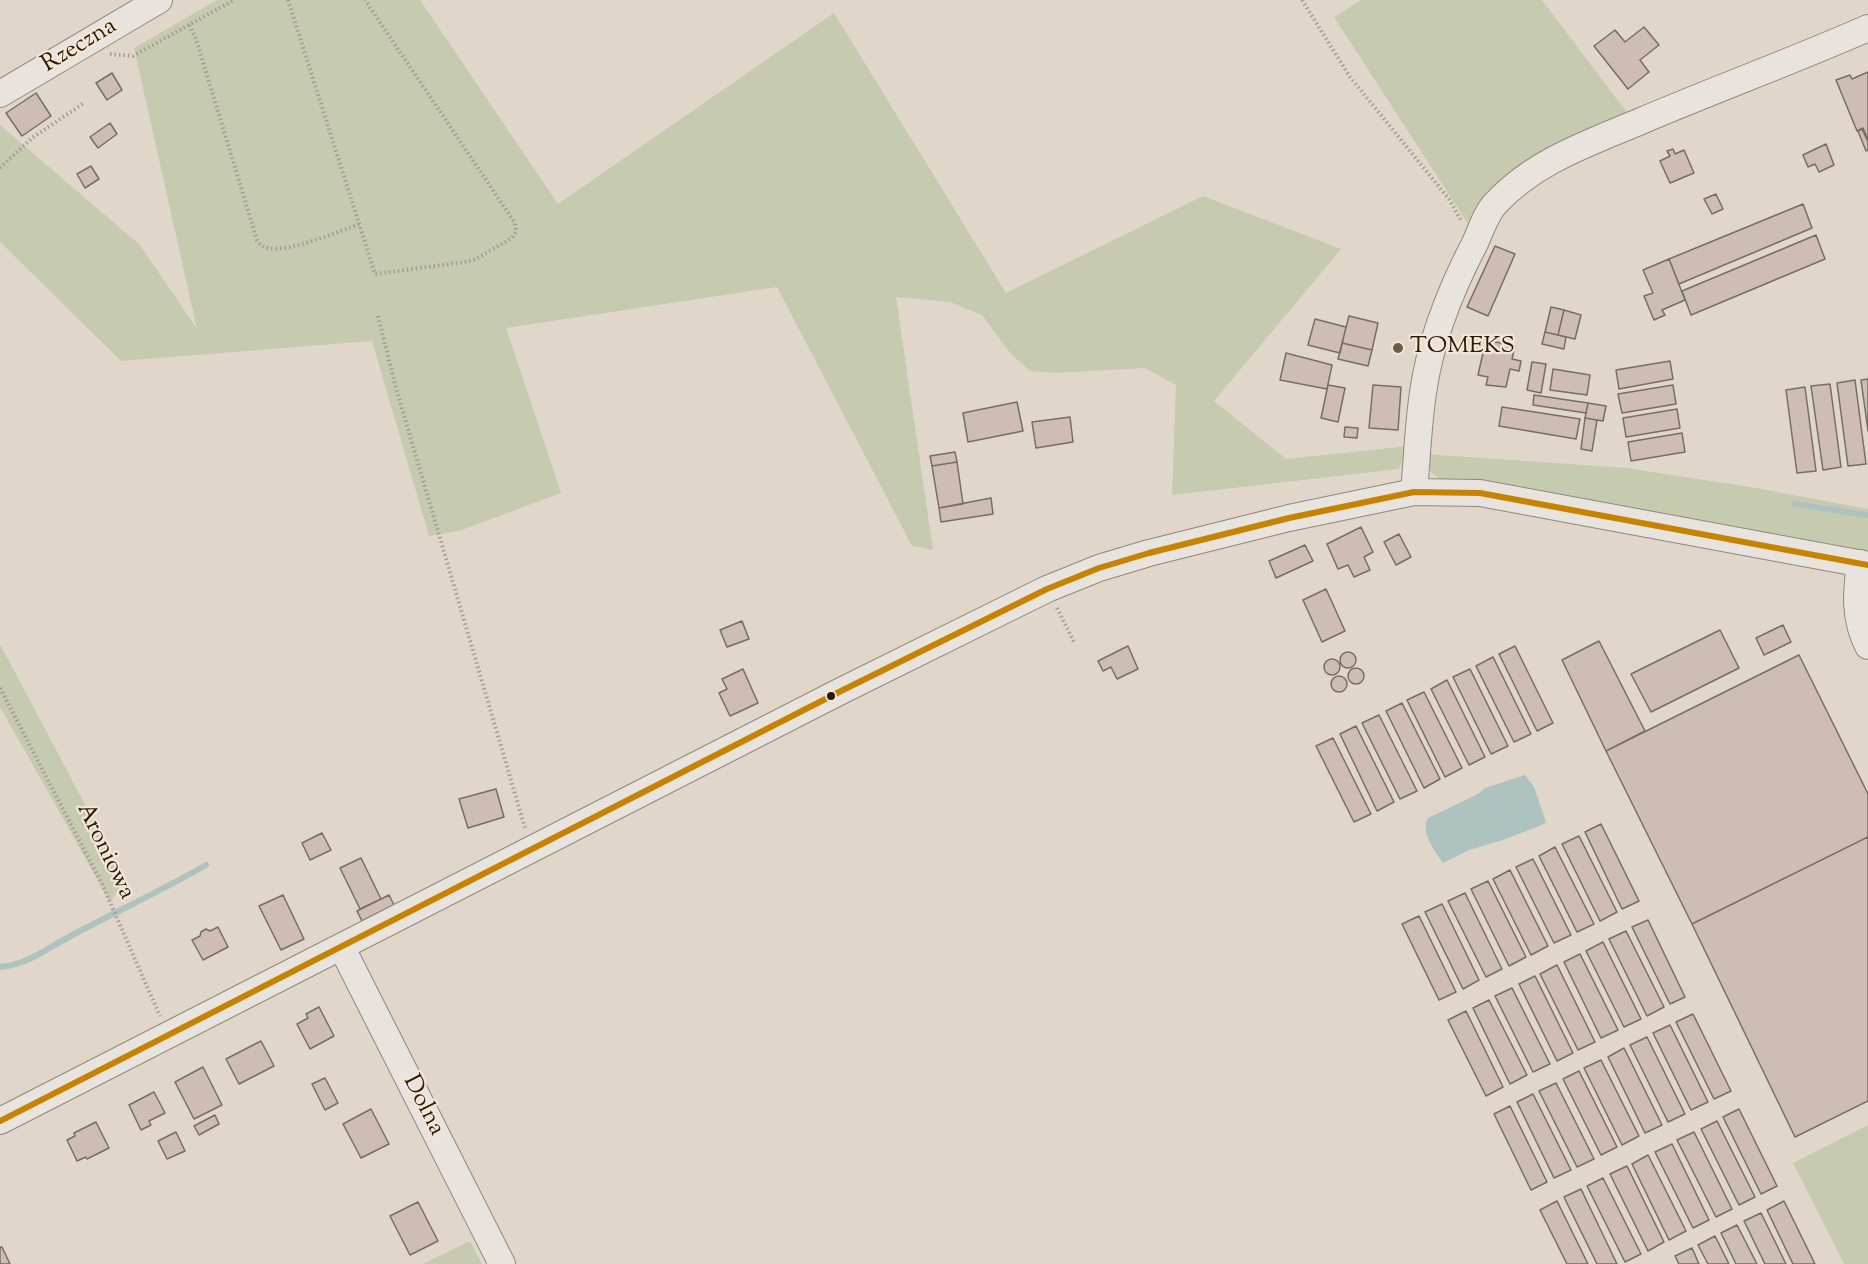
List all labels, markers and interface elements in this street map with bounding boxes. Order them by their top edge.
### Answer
street label: Rzeczna [37,13,123,81]
place label: TOMEKS [1410,334,1515,362]
marker: TOMEKS [1391,341,1405,355]
unlabelled marker [825,690,837,702]
street label: Aroniowa [68,799,140,905]
street label: Dolna [395,1071,449,1141]

